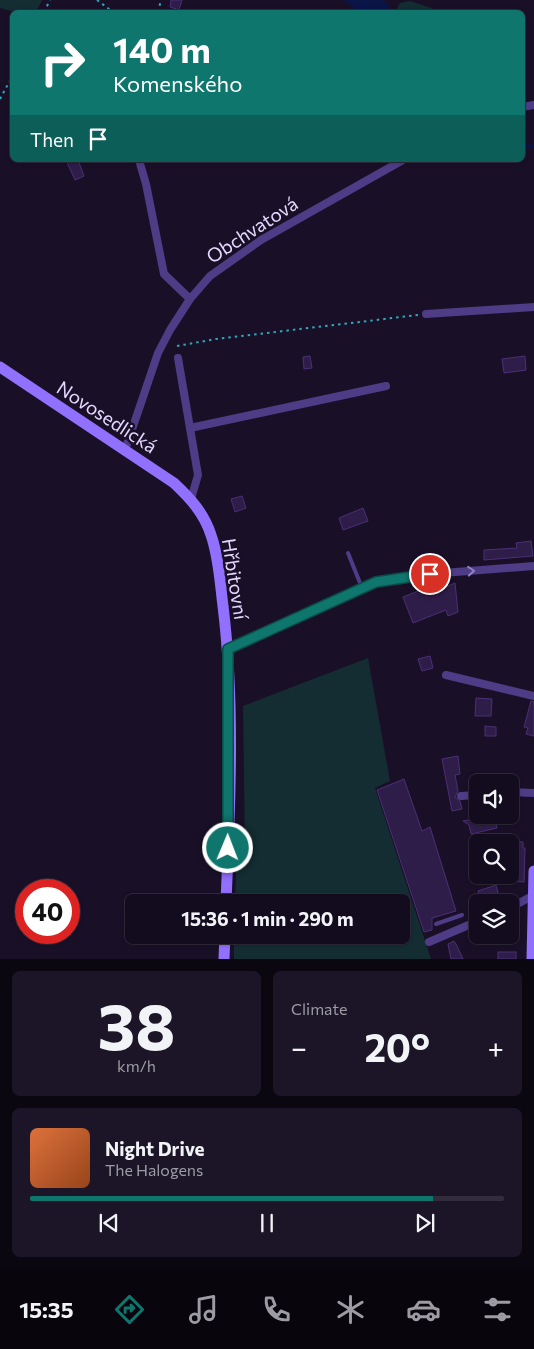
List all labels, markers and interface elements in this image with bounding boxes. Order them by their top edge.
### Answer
text: 140 m [113,27,211,70]
icon: right [30,30,95,95]
text: Komenského [113,70,242,97]
icon: arrive [84,125,112,153]
text: Then [30,128,74,151]
street label: Obchvatová [202,192,302,268]
street label: Novosedlická [53,376,162,457]
street label: Hřbitovní [218,537,253,622]
pin [409,553,451,595]
icon: arrive [416,560,444,588]
one-way arrow [468,565,476,576]
map controls [469,774,519,944]
button: sound [469,774,519,824]
position arrow [201,821,253,873]
button: search [469,834,519,884]
speed limit sign: 40 [15,879,80,944]
button: layers [469,894,519,944]
text: 15:36 · 1 min · 290 m [181,907,354,930]
text: 38 [97,984,176,1063]
text: Climate [291,999,347,1018]
text: 20° [364,1023,430,1070]
text: − [291,1030,307,1064]
text: + [488,1030,504,1064]
text: km/h [117,1056,156,1075]
text: Night Drive [105,1137,205,1160]
text: The Halogens [105,1160,203,1179]
icon: previous [95,1209,123,1237]
icon: pause [253,1209,281,1237]
icon: next [411,1209,439,1237]
icon: directions [112,1292,147,1327]
icon: music [186,1292,221,1327]
icon: phone [259,1292,294,1327]
icon: climate [333,1292,368,1327]
icon: car [406,1292,441,1327]
icon: filters [480,1292,515,1327]
text: 15:35 [19,1296,74,1323]

